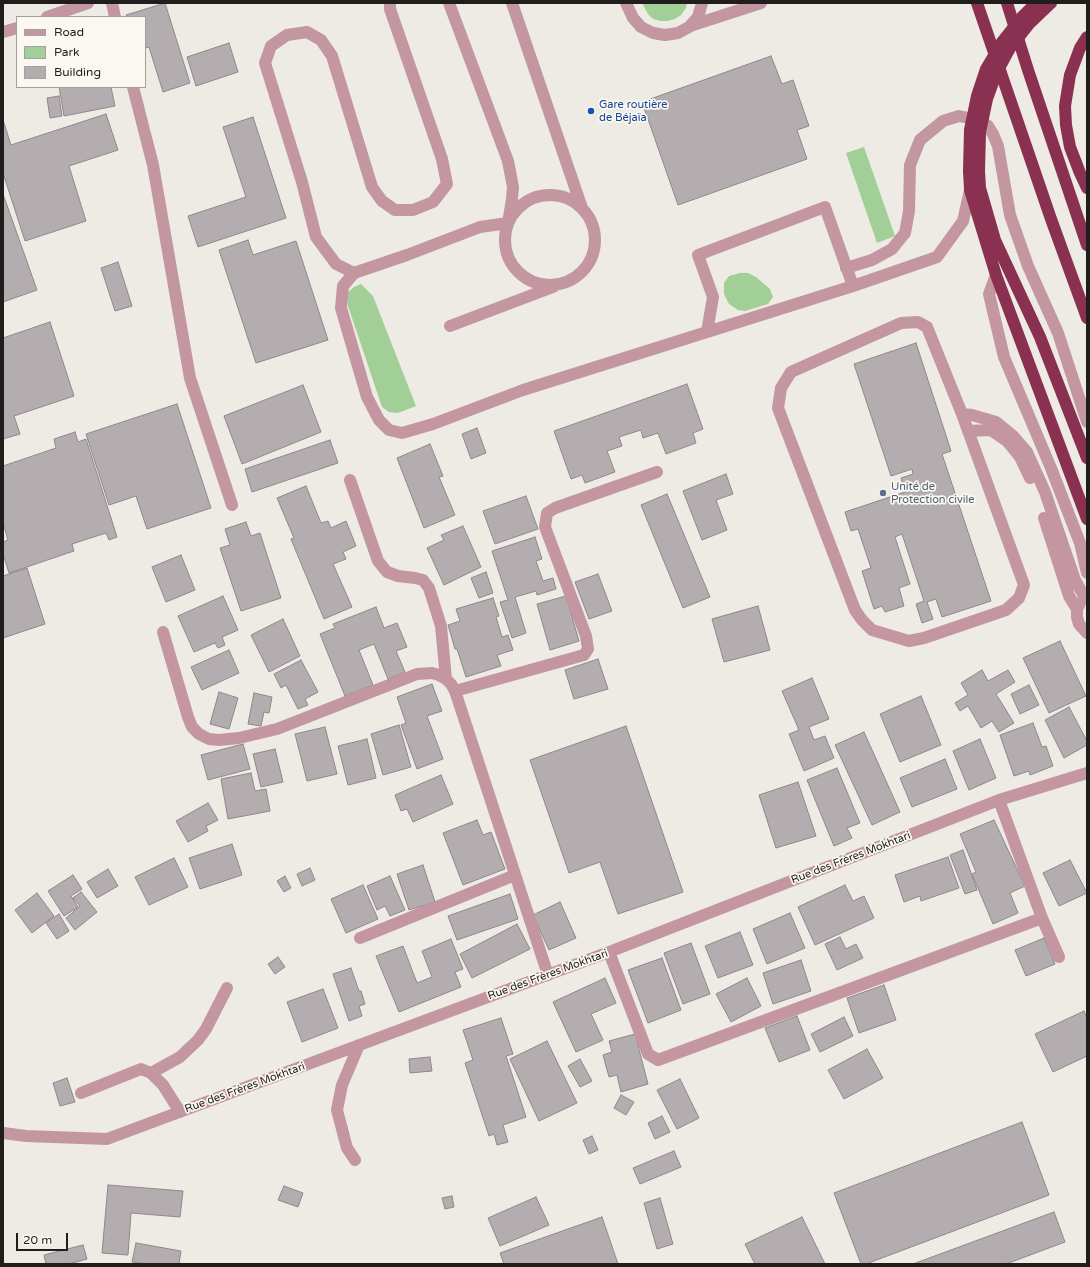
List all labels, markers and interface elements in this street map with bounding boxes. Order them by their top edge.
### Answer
legend [16,16,146,88]
text: Road [54,25,84,39]
text: Park [54,45,80,59]
text: Building [54,65,101,79]
place label: Gare routière de Béjaïa [599,98,668,124]
marker: Gare routière de Béjaïa [586,106,596,116]
place label: Unité de Protection civile [891,480,975,506]
marker: Unité de Protection civile [878,488,888,498]
street label: Rue des Frères Mokhtari [789,829,913,887]
street label: Rue des Frères Mokhtari [486,947,610,1003]
street label: Rue des Frères Mokhtari [183,1060,307,1116]
scale bar [18,1225,70,1251]
text: 20 m [23,1233,52,1247]

